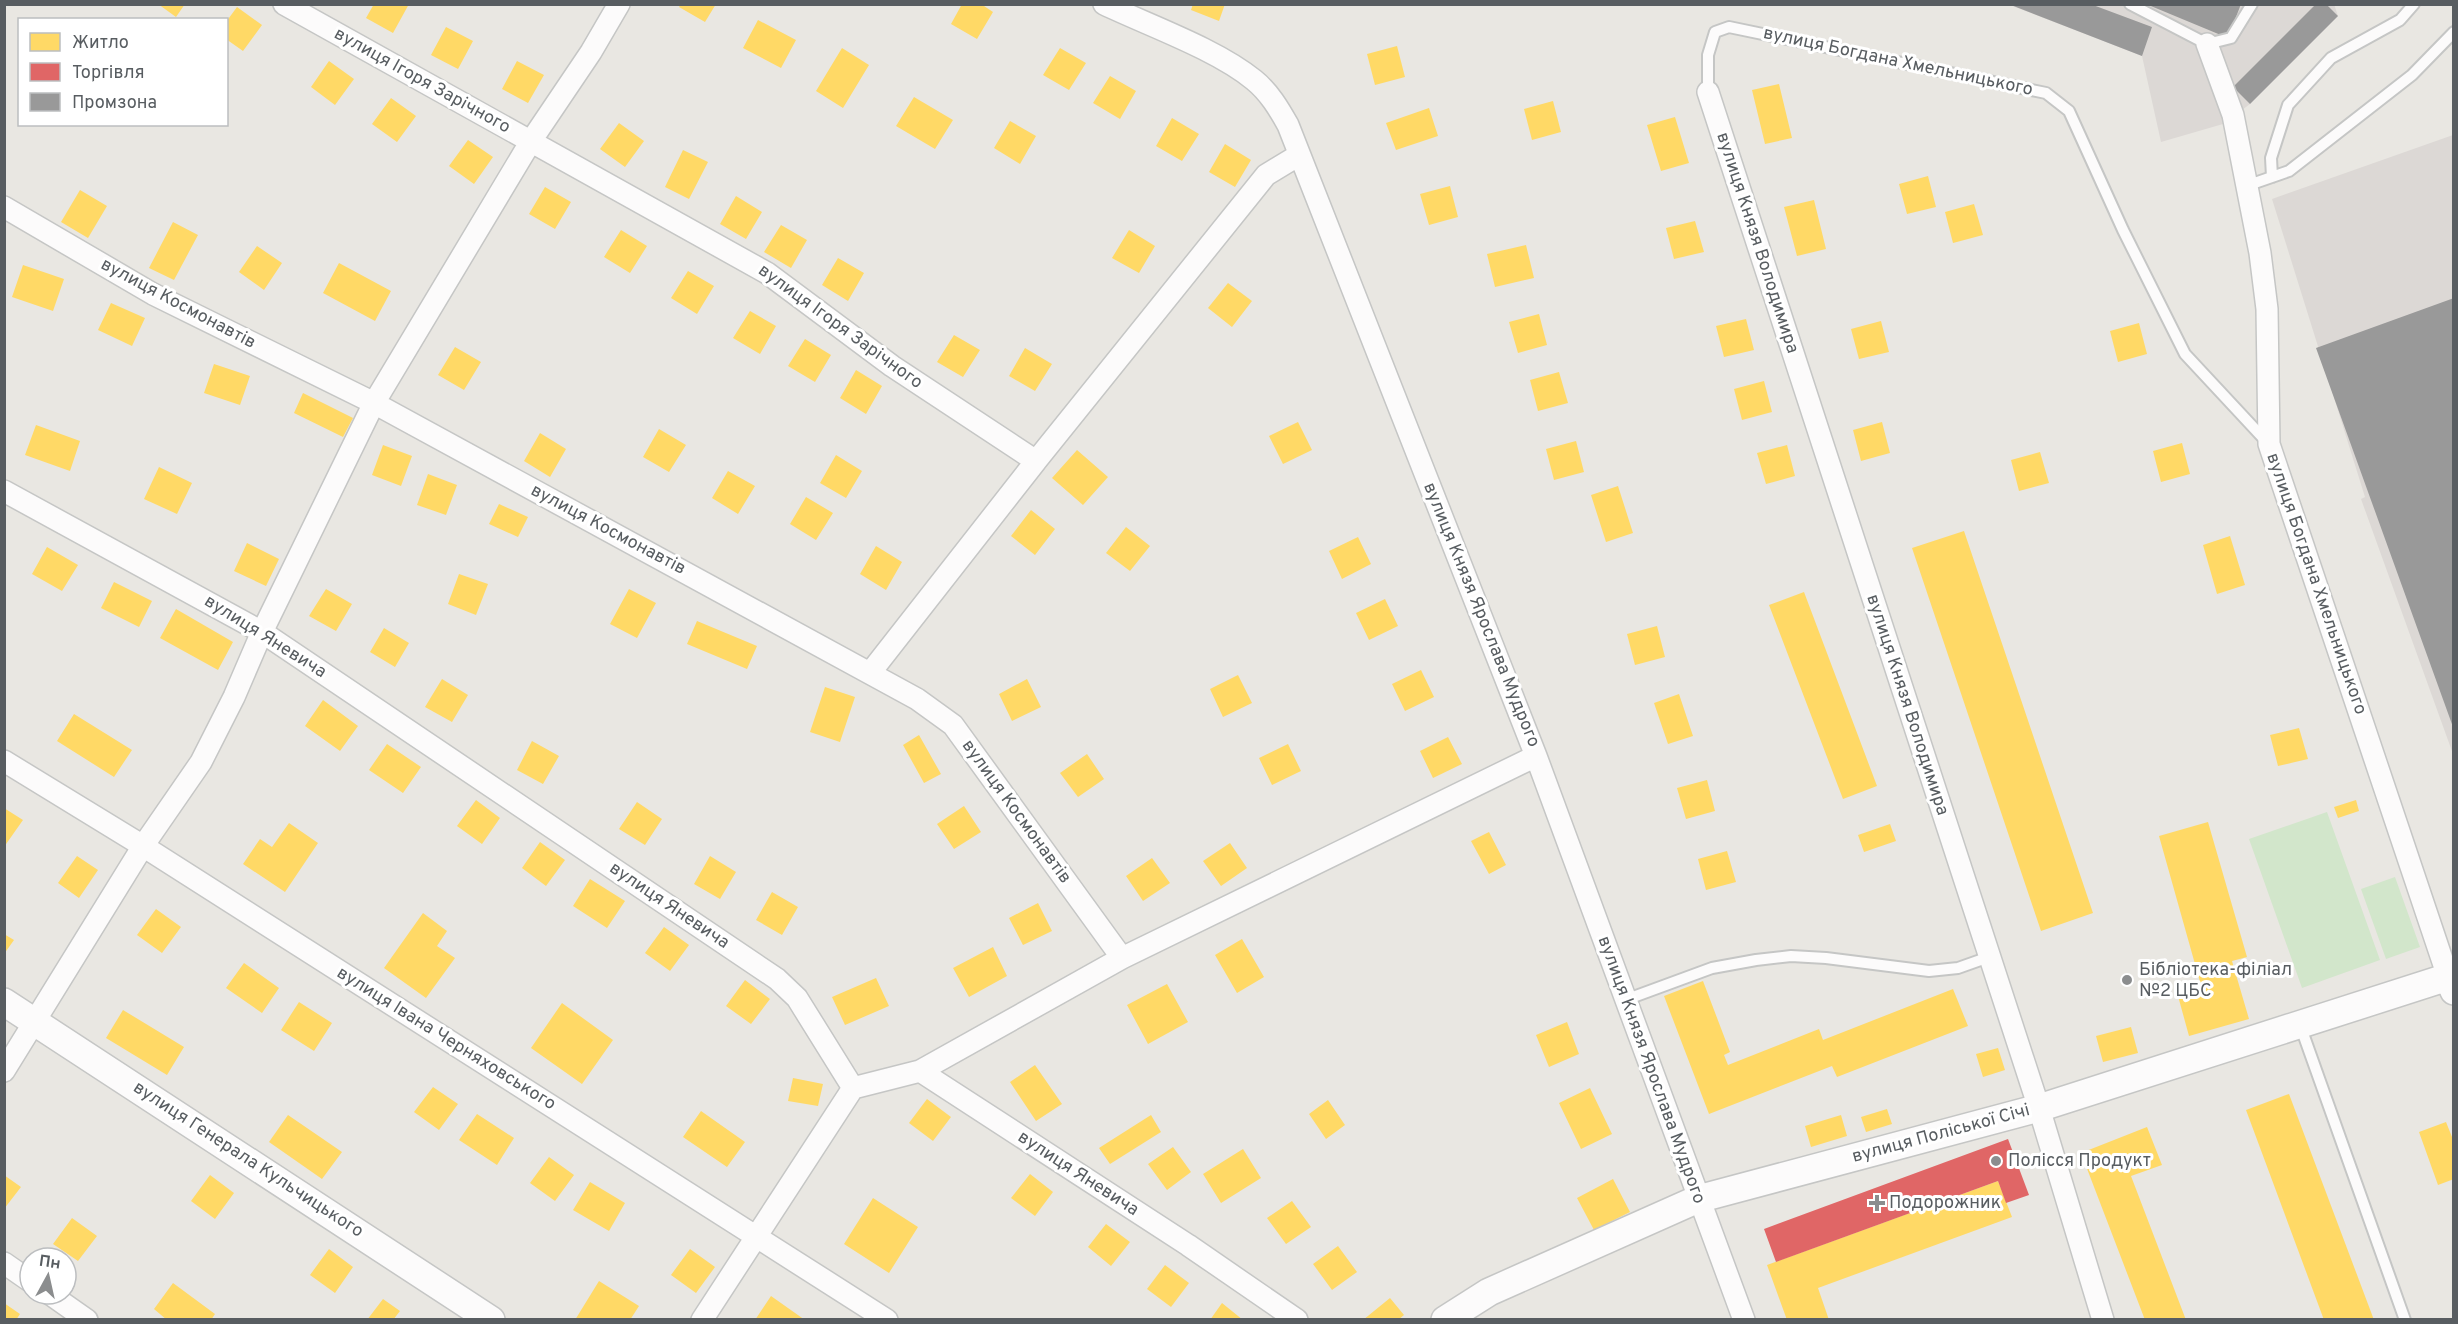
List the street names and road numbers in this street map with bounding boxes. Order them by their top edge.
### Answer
street label: вулиця Богдана Хмельницького [1761,22,2035,102]
street label: вулиця Ігоря Зарічного [330,23,514,139]
street label: вулиця Князя Володимира [1710,130,1804,356]
street label: вулиця Космонавтів [96,253,260,355]
street label: вулиця Ігоря Зарічного [753,259,927,395]
street label: вулиця Богдана Хмельницького [2260,450,2372,718]
street label: вулиця Космонавтів [526,479,690,581]
street label: вулиця Князя Ярослава Мудрого [1417,479,1545,751]
street label: вулиця Яневича [199,590,331,684]
street label: вулиця Князя Володимира [1860,592,1954,818]
street label: вулиця Космонавтів [956,735,1076,889]
street label: вулиця Яневича [604,857,734,955]
street label: вулиця Князя Ярослава Мудрого [1592,933,1710,1207]
street label: вулиця Івана Черняховського [332,962,560,1116]
street label: вулиця Генерала Кульчицького [128,1077,368,1243]
street label: вулиця Поліської Січі [1850,1099,2032,1169]
street label: вулиця Яневича [1013,1126,1143,1222]

